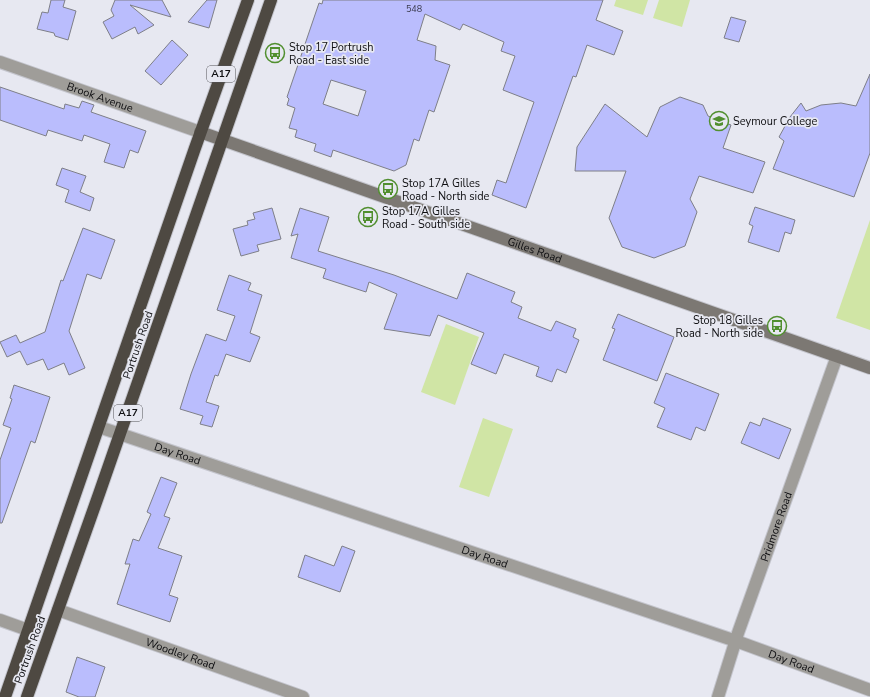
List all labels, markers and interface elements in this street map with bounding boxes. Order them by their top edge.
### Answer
house number: 548 [406,3,422,15]
place label: Stop 17 Portrush Road - East side [289,40,373,68]
bus stop icon: Stop 17 Portrush Road - East side [264,42,286,64]
road number: A17 [207,66,235,82]
street label: Brook Avenue [65,78,135,116]
school or university icon: Seymour College [708,110,730,132]
place label: Seymour College [733,114,818,129]
place label: Stop 17A Gilles Road - North side [402,176,490,204]
bus stop icon: Stop 17A Gilles Road - North side [377,178,399,200]
place label: Stop 17A Gilles Road - South side [382,204,470,232]
bus stop icon: Stop 17A Gilles Road - South side [357,206,379,228]
street label: Gilles Road [506,233,564,266]
street label: Portrush Road [119,309,157,381]
place label: Stop 18 Gilles Road - North side [676,313,763,341]
bus stop icon: Stop 18 Gilles Road - North side [766,315,788,337]
road number: A17 [114,405,142,421]
street label: Day Road [153,439,203,468]
street label: Pridmore Road [757,489,795,564]
street label: Day Road [460,542,510,571]
street label: Portrush Road [11,614,49,686]
street label: Woodley Road [143,634,218,673]
street label: Day Road [766,646,817,677]

